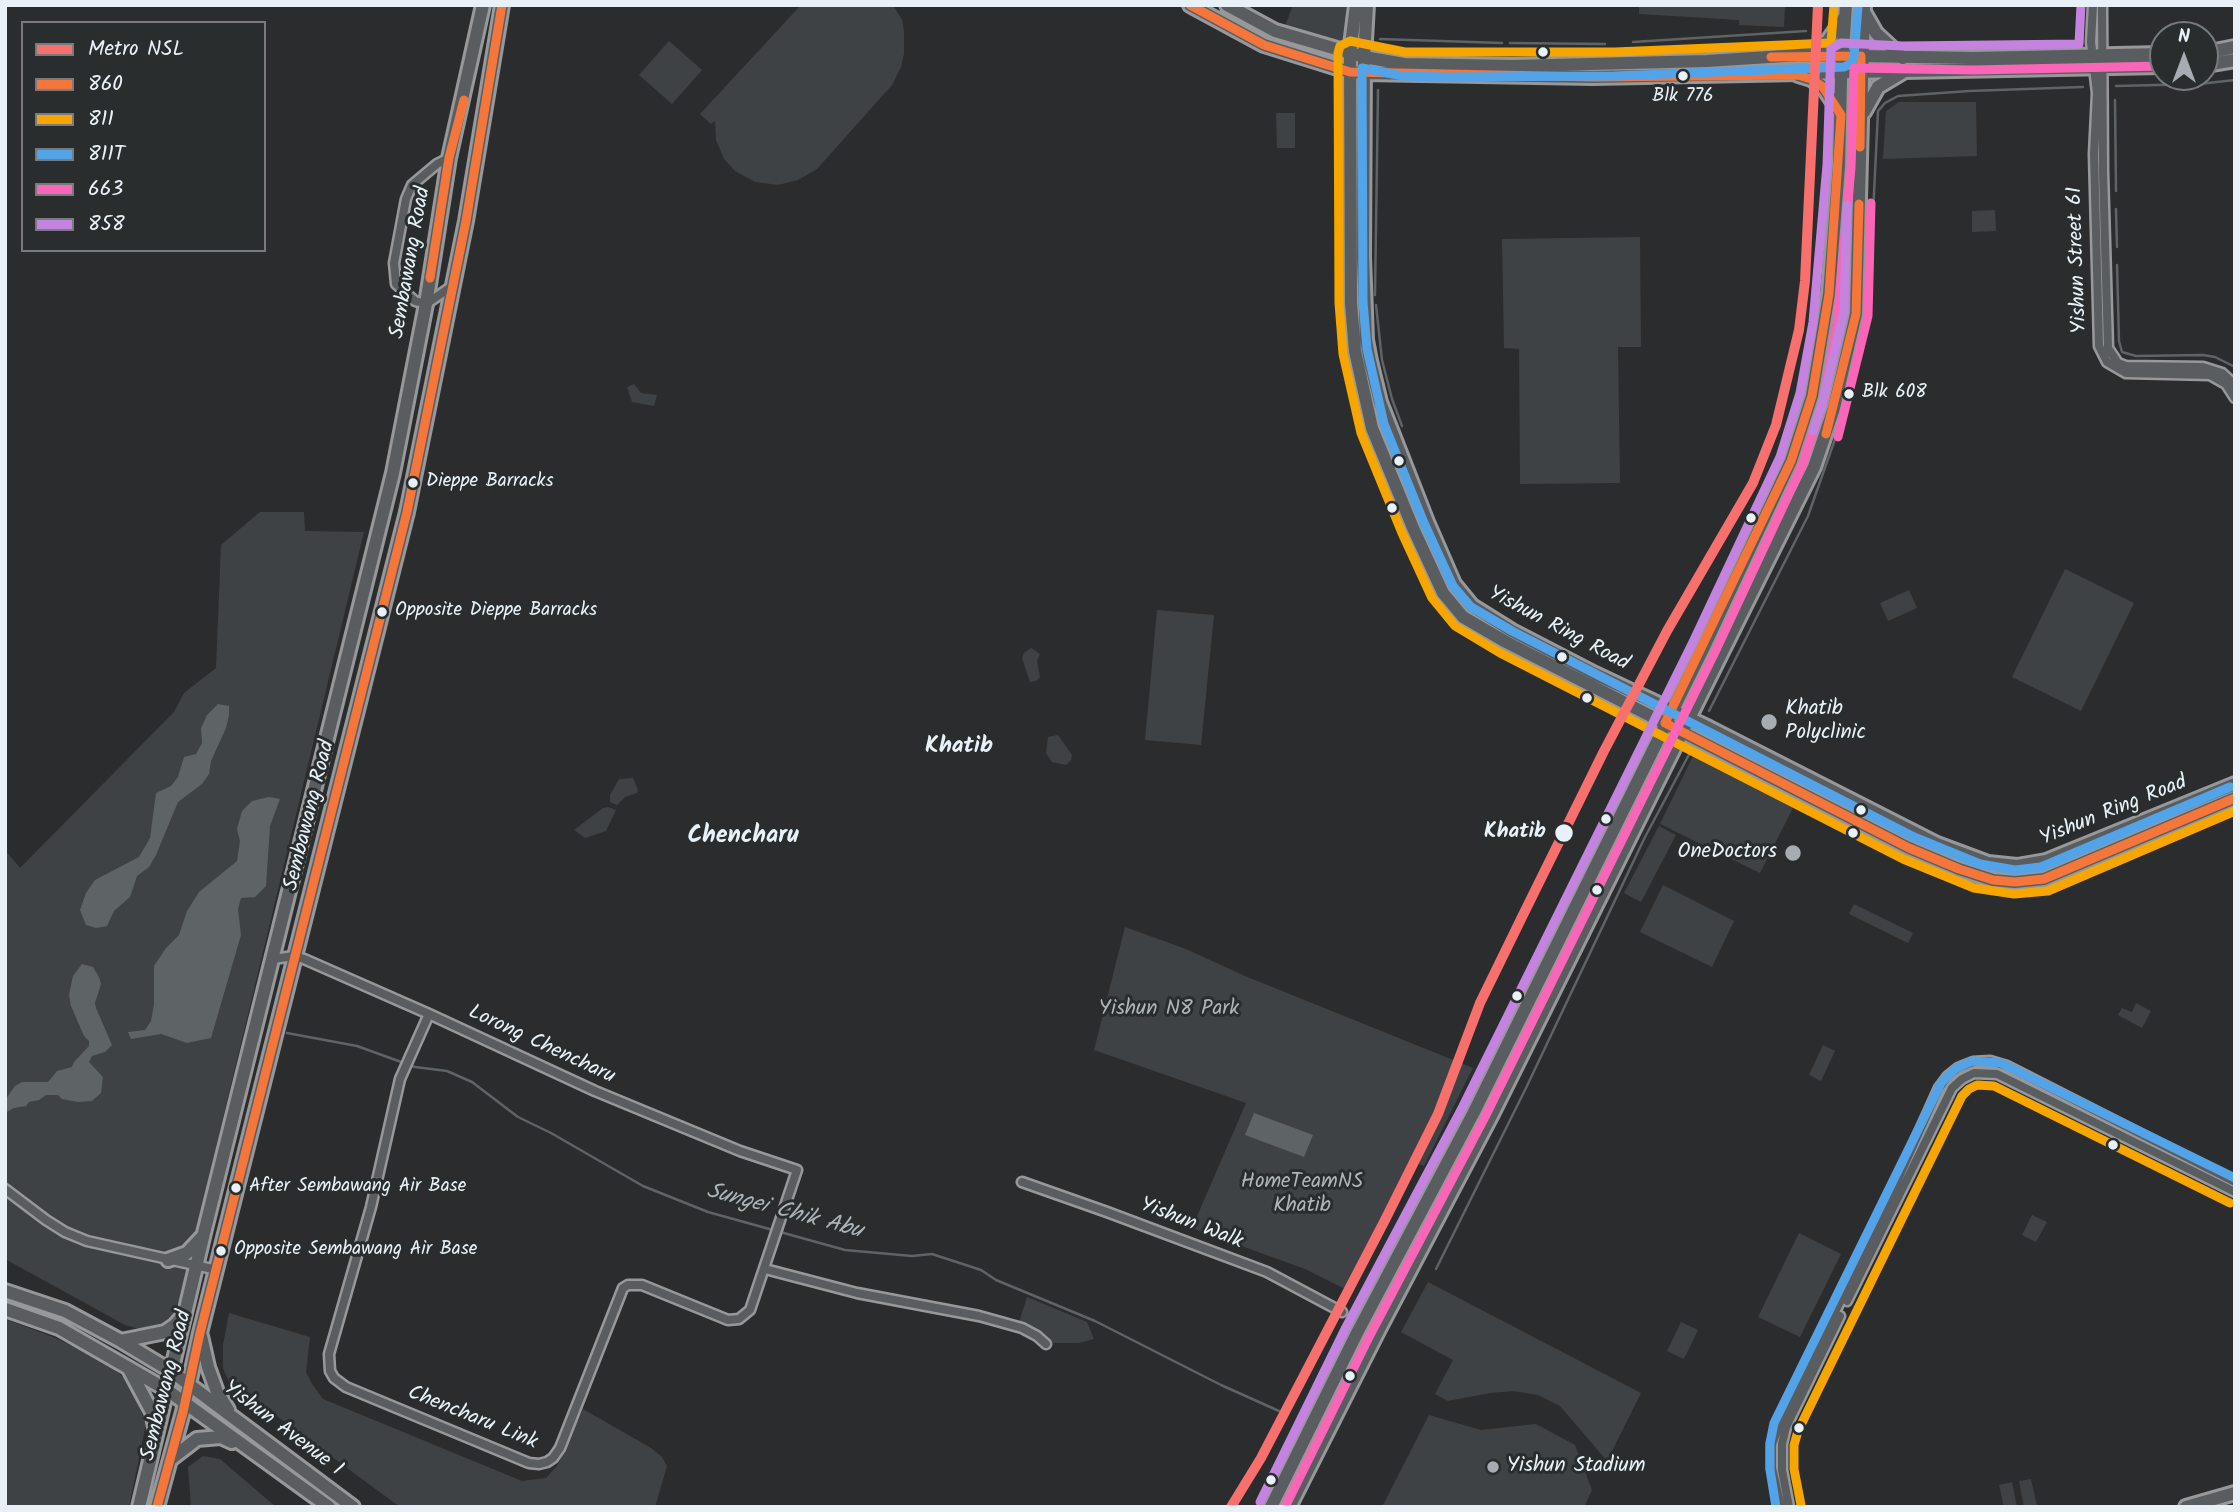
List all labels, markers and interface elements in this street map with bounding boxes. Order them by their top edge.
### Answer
legend [21,21,266,252]
north arrow [2149,21,2219,91]
text: N [2178,22,2190,52]
text: Metro NSL [88,33,184,66]
unlabelled marker [1536,45,1550,59]
text: 860 [88,68,123,101]
marker: Blk 776 [1676,69,1690,83]
place label: Blk 776 [1652,87,1714,109]
text: 811 [88,103,114,136]
text: 811T [88,138,125,171]
text: 663 [88,173,123,206]
street label: Sembawang Road [386,185,438,341]
street label: Yishun Street 61 [2064,186,2094,334]
text: 858 [88,208,125,241]
place label: Blk 608 [1862,383,1927,405]
marker: Blk 608 [1842,387,1856,401]
unlabelled marker [1392,454,1406,468]
place label: Dieppe Barracks [426,472,554,494]
marker: Dieppe Barracks [406,476,420,490]
unlabelled marker [1385,501,1399,515]
unlabelled marker [1744,511,1758,525]
street label: Yishun Ring Road [1483,582,1633,678]
place label: Opposite Dieppe Barracks [395,601,597,623]
marker: Opposite Dieppe Barracks [375,605,389,619]
unlabelled marker [1555,650,1569,664]
unlabelled marker [1580,691,1594,705]
place label: Khatib Polyclinic [1785,697,1866,747]
marker: Khatib Polyclinic [1759,712,1779,732]
district label: Khatib [925,734,993,762]
street label: Sembawang Road [280,738,342,894]
street label: Yishun Ring Road [2037,771,2191,853]
unlabelled marker [1854,803,1868,817]
unlabelled marker [1599,812,1613,826]
place label: Khatib [1484,820,1546,846]
marker: Khatib [1553,822,1575,844]
district label: Chencharu [687,824,799,852]
unlabelled marker [1846,826,1860,840]
place label: OneDoctors [1678,840,1777,866]
marker: OneDoctors [1783,843,1803,863]
unlabelled marker [1590,883,1604,897]
unlabelled marker [1510,989,1524,1003]
park label: Yishun N8 Park [1099,997,1239,1023]
street label: Lorong Chencharu [464,1001,618,1091]
unlabelled marker [2106,1138,2120,1152]
park label: HomeTeamNS Khatib [1241,1170,1363,1220]
place label: After Sembawang Air Base [249,1177,466,1199]
water label: Sungei Chik Abu [703,1179,865,1247]
marker: After Sembawang Air Base [229,1181,243,1195]
street label: Yishun Walk [1136,1194,1246,1256]
place label: Opposite Sembawang Air Base [234,1240,477,1262]
marker: Opposite Sembawang Air Base [214,1244,228,1258]
street label: Sembawang Road [137,1308,199,1464]
unlabelled marker [1343,1369,1357,1383]
street label: Yishun Avenue 1 [217,1377,347,1483]
street label: Chencharu Link [403,1381,541,1457]
unlabelled marker [1792,1421,1806,1435]
place label: Yishun Stadium [1507,1454,1645,1480]
marker: Yishun Stadium [1485,1459,1501,1475]
unlabelled marker [1264,1473,1278,1487]

